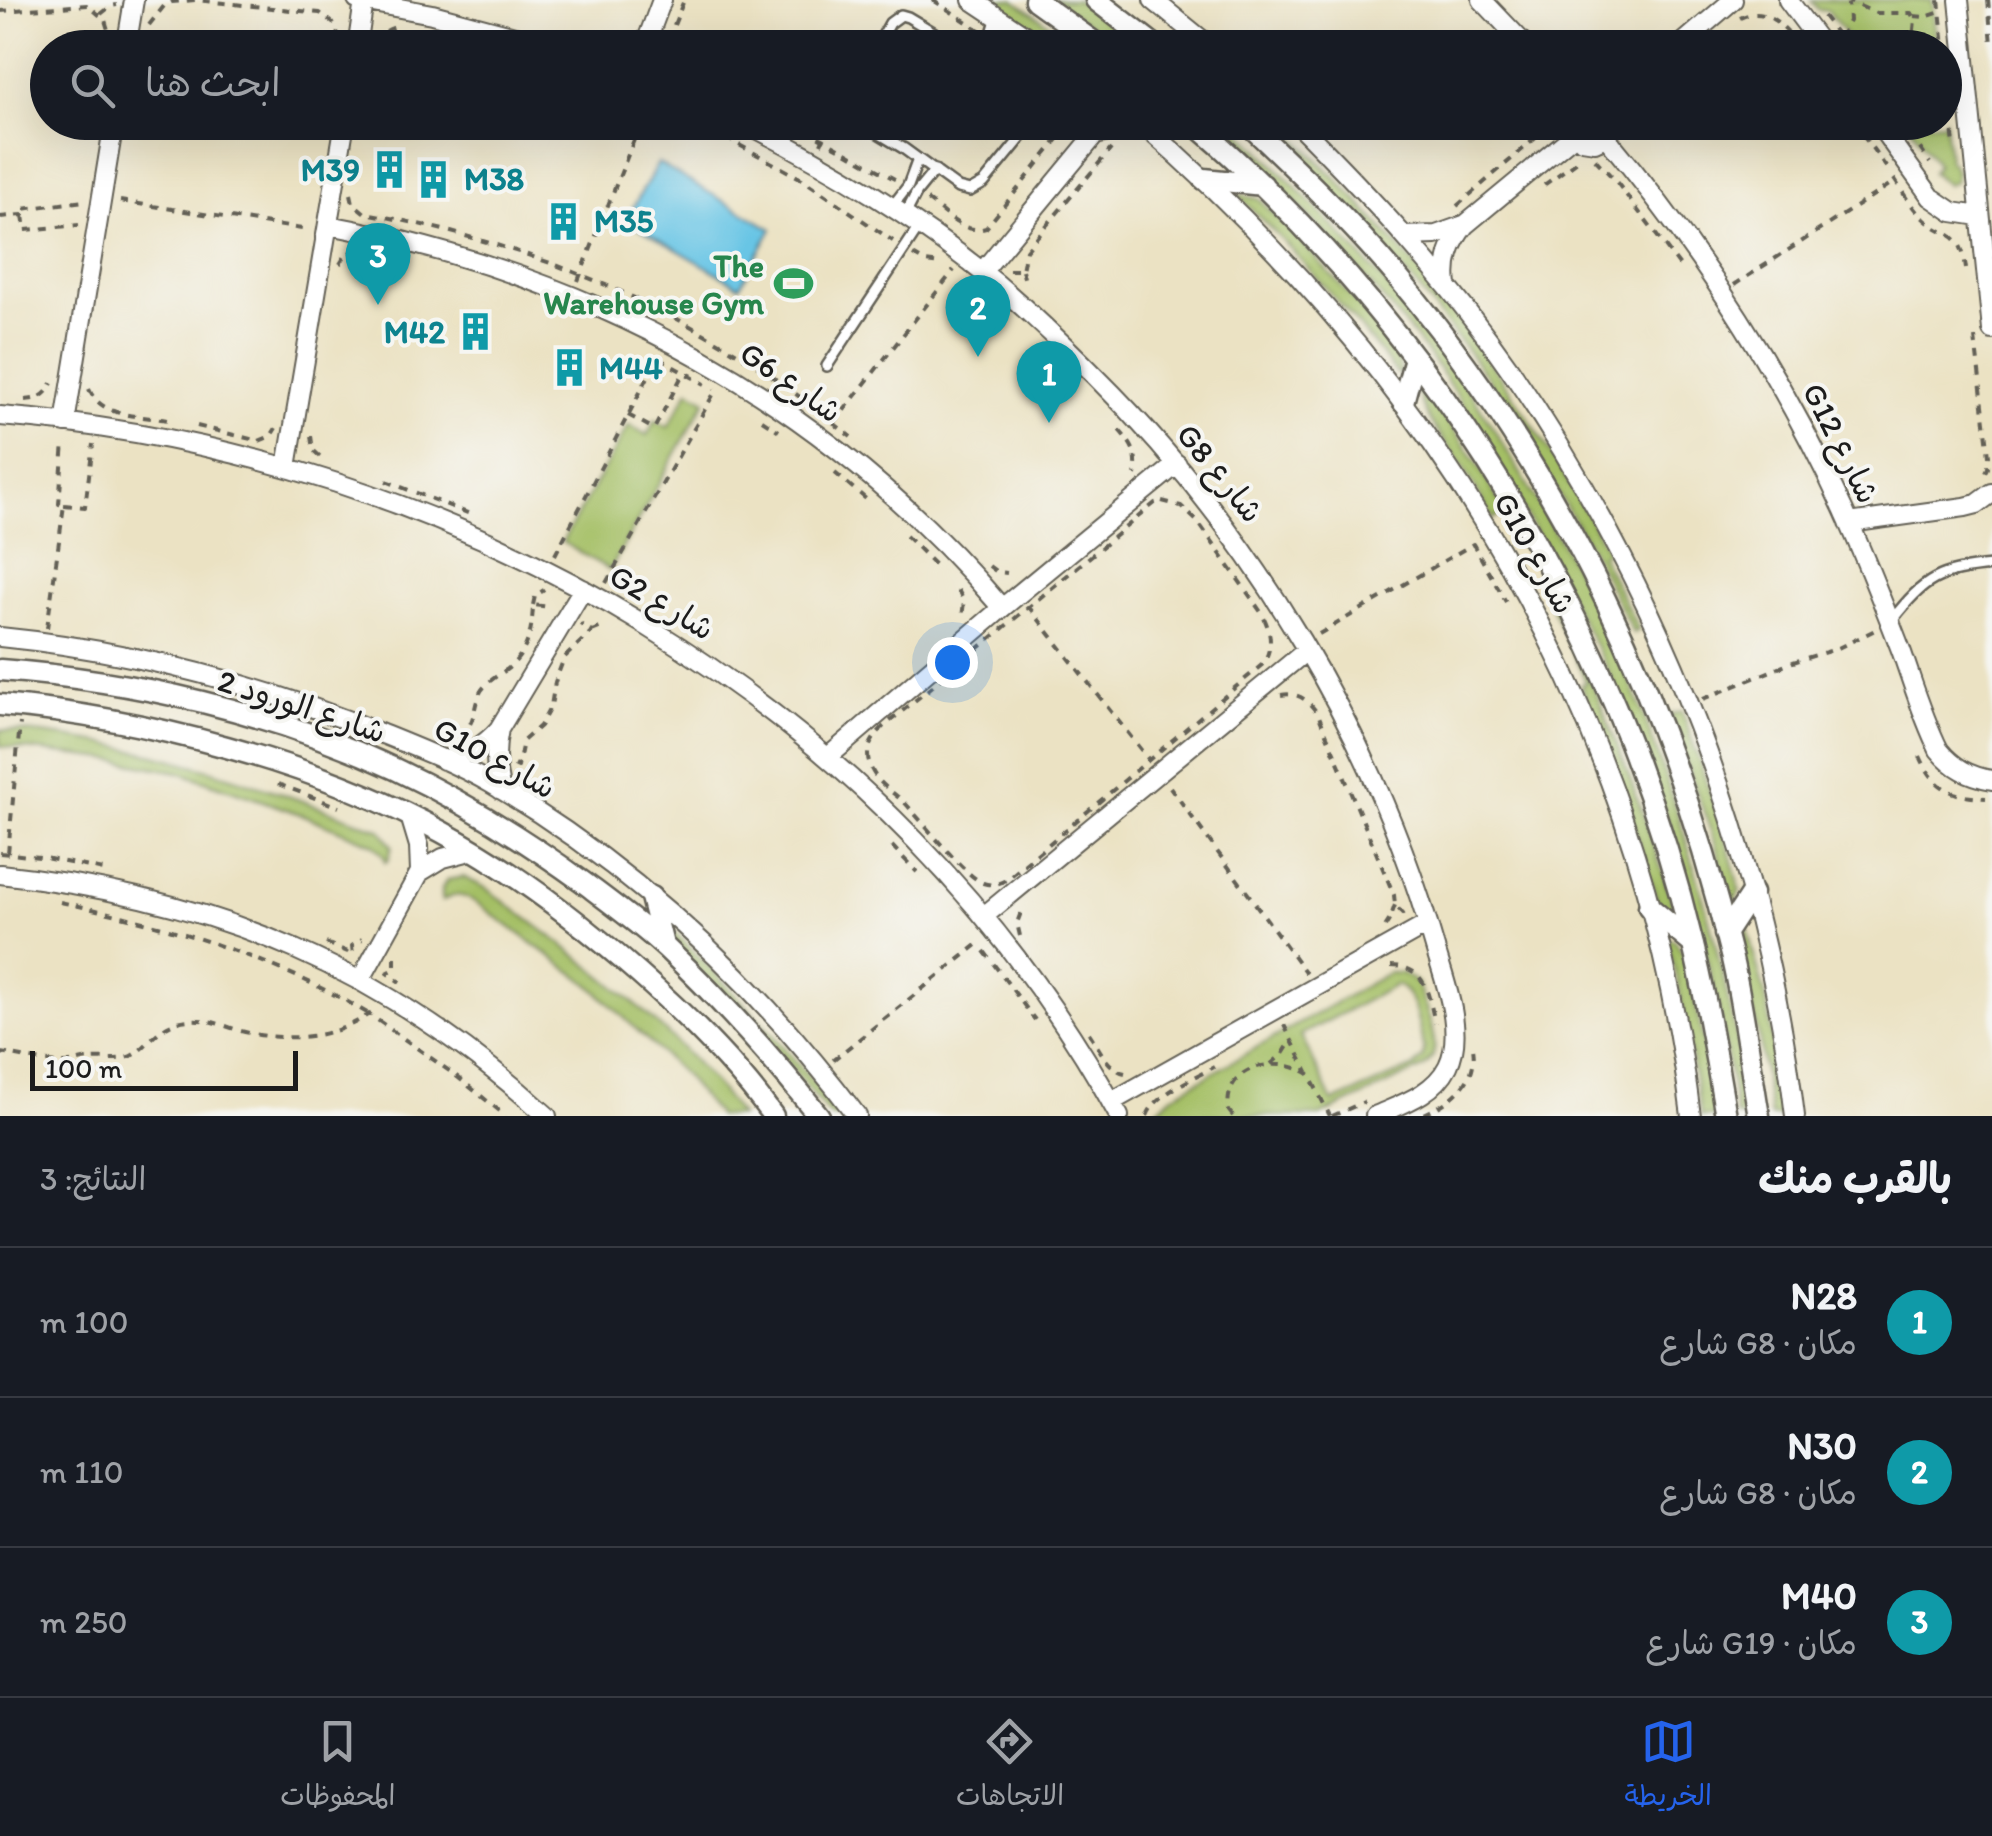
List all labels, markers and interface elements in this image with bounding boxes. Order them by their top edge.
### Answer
search box [30,30,1962,140]
icon: search [65,58,120,113]
text: ابحث هنا [145,60,281,106]
building icon: M39 [369,149,411,191]
place label: M39 [301,151,360,189]
building icon: M38 [413,158,455,200]
place label: M38 [464,160,525,198]
building icon: M35 [543,200,585,242]
place label: M35 [594,202,654,240]
pin: 3 [346,222,410,305]
place label: The Warehouse Gym [543,247,764,322]
sports icon: The Warehouse Gym [773,263,815,305]
pin: 2 [946,274,1010,357]
building icon: M42 [454,311,496,353]
place label: M42 [384,313,445,351]
street label: G6 شارع [731,333,849,434]
pin: 1 [1016,340,1082,423]
building icon: M44 [548,347,590,389]
place label: M44 [599,349,663,387]
street label: G12 شارع [1791,376,1887,511]
street label: G8 شارع [1166,416,1271,533]
street label: G10 شارع [1483,486,1584,622]
street label: G2 شارع [601,556,721,651]
your location [927,637,978,688]
street label: شارع الورود 2 [212,661,391,755]
street label: G10 شارع [426,709,562,810]
scale bar [30,1046,298,1090]
text: 100 m [45,1051,122,1085]
text: بالقرب منك [1758,1153,1952,1204]
text: النتائج: 3 [40,1160,146,1198]
text: N28 [1791,1273,1857,1319]
text: 100 m [40,1303,128,1341]
text: 1 [1912,1303,1927,1341]
text: مكان · G8 شارع [1659,1324,1857,1362]
text: N30 [1787,1423,1857,1469]
text: 110 m [40,1453,124,1491]
text: 2 [1911,1453,1928,1491]
text: مكان · G8 شارع [1659,1474,1857,1512]
text: M40 [1781,1573,1857,1619]
text: 250 m [40,1603,127,1641]
text: 3 [1911,1603,1928,1641]
text: مكان · G19 شارع [1645,1624,1857,1662]
tab: المحفوظات [280,1714,396,1820]
tab: الاتجاهات [956,1714,1064,1820]
tab: الخريطة [1624,1714,1712,1820]

